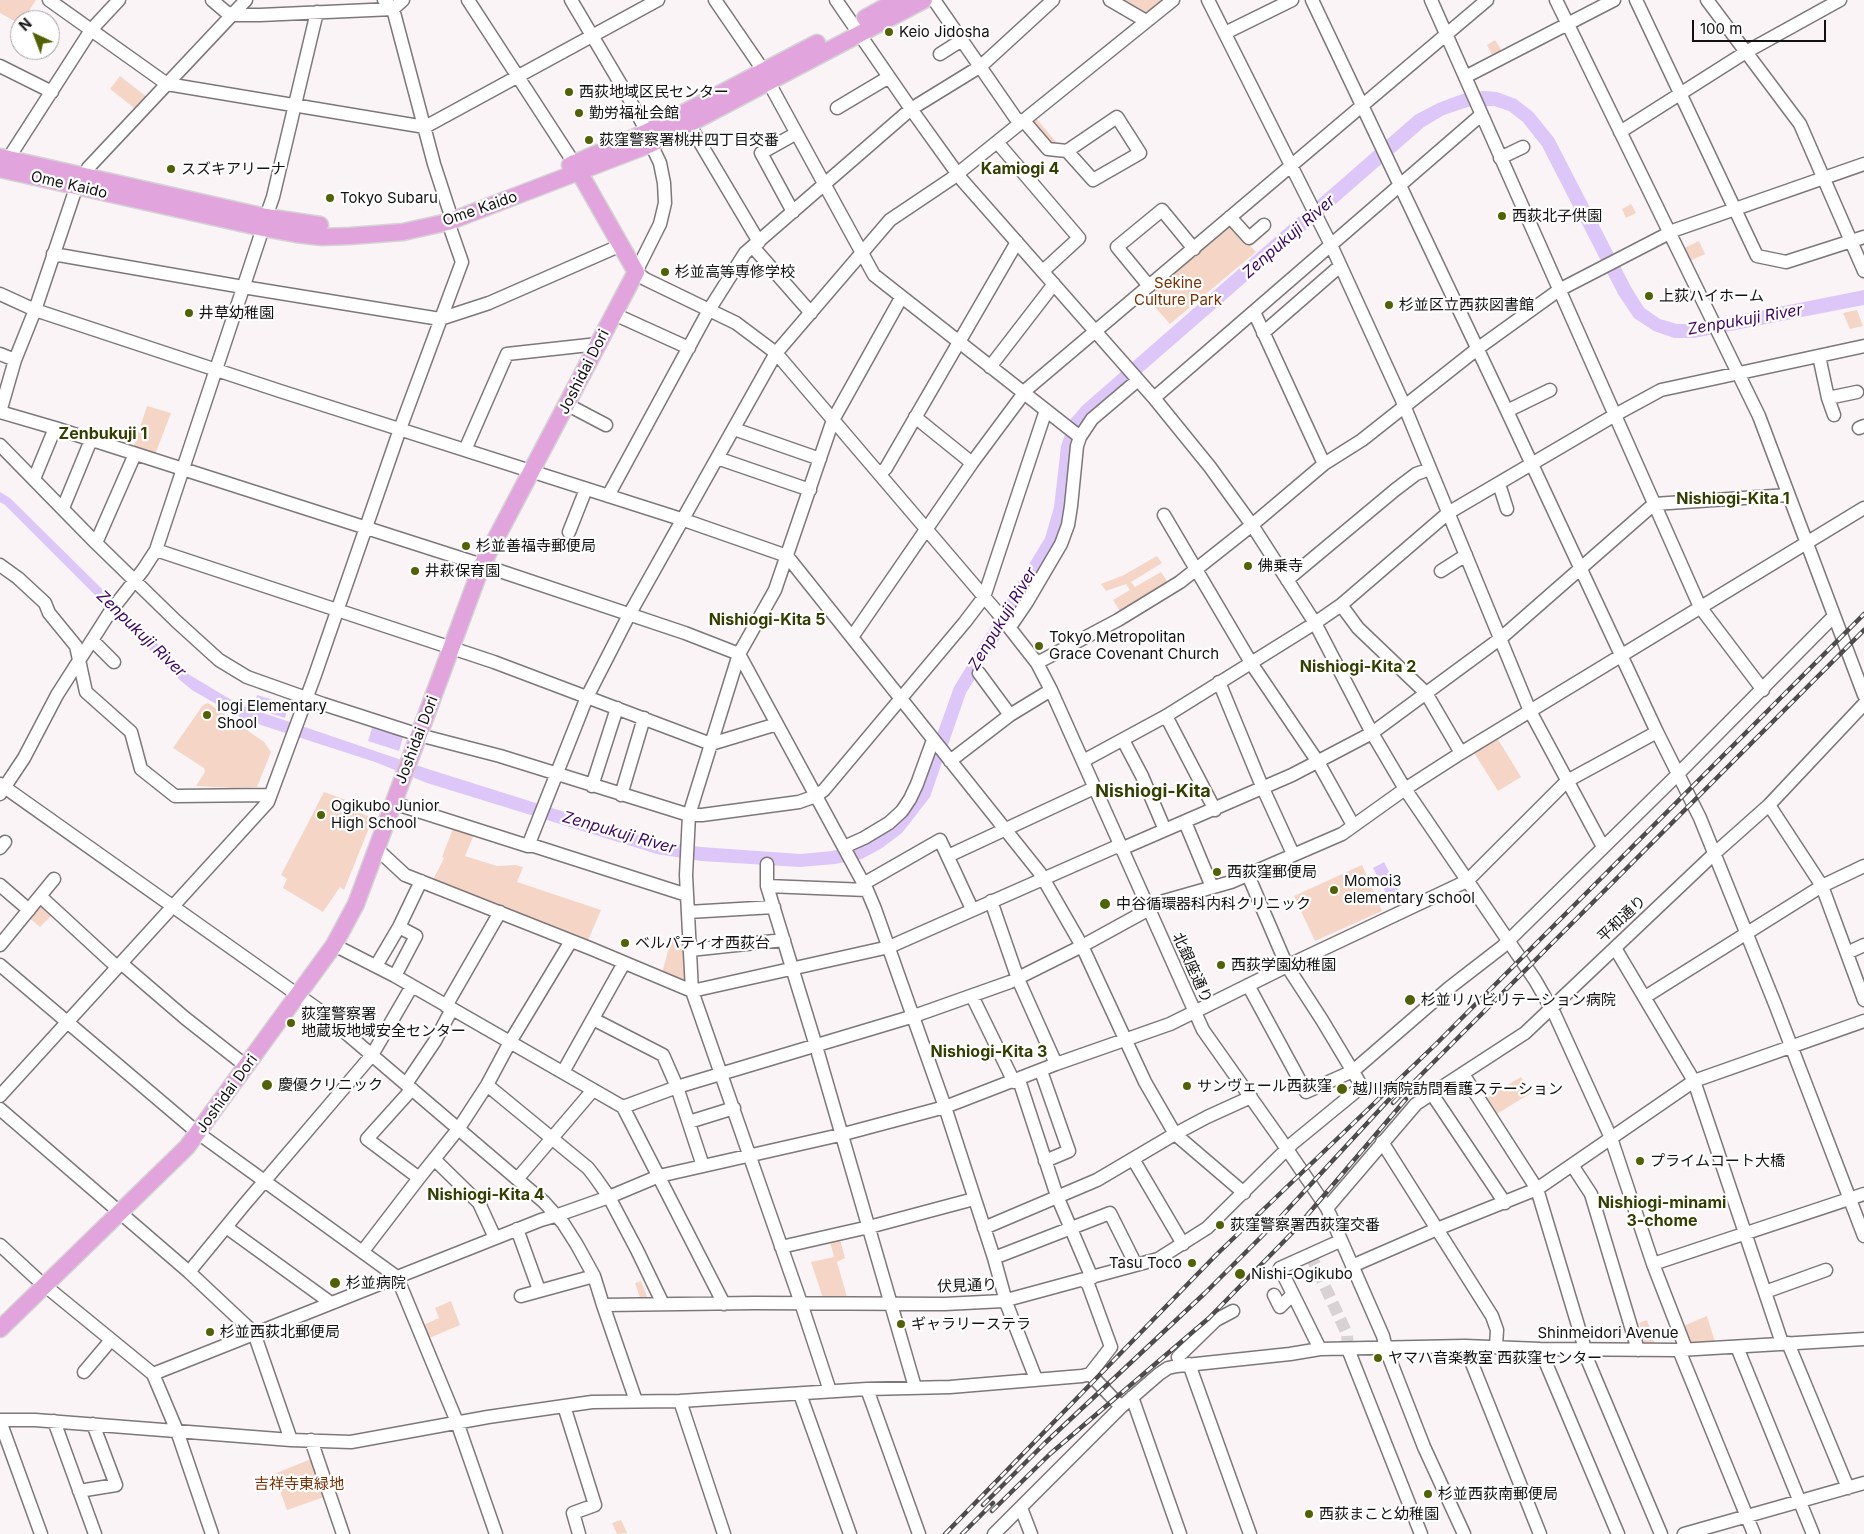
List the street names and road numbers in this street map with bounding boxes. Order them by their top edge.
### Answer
street label: Ome Kaido [29,167,109,203]
street label: Ome Kaido [440,188,520,230]
street label: Joshidai Dori [555,327,613,417]
street label: Joshidai Dori [392,693,442,787]
street label: 平和通り [1594,892,1650,946]
street label: 北銀座通り [1169,930,1215,1006]
street label: Joshidai Dori [192,1051,262,1137]
street label: 伏見通り [937,1276,997,1296]
street label: Shinmeidori Avenue [1537,1324,1679,1342]

